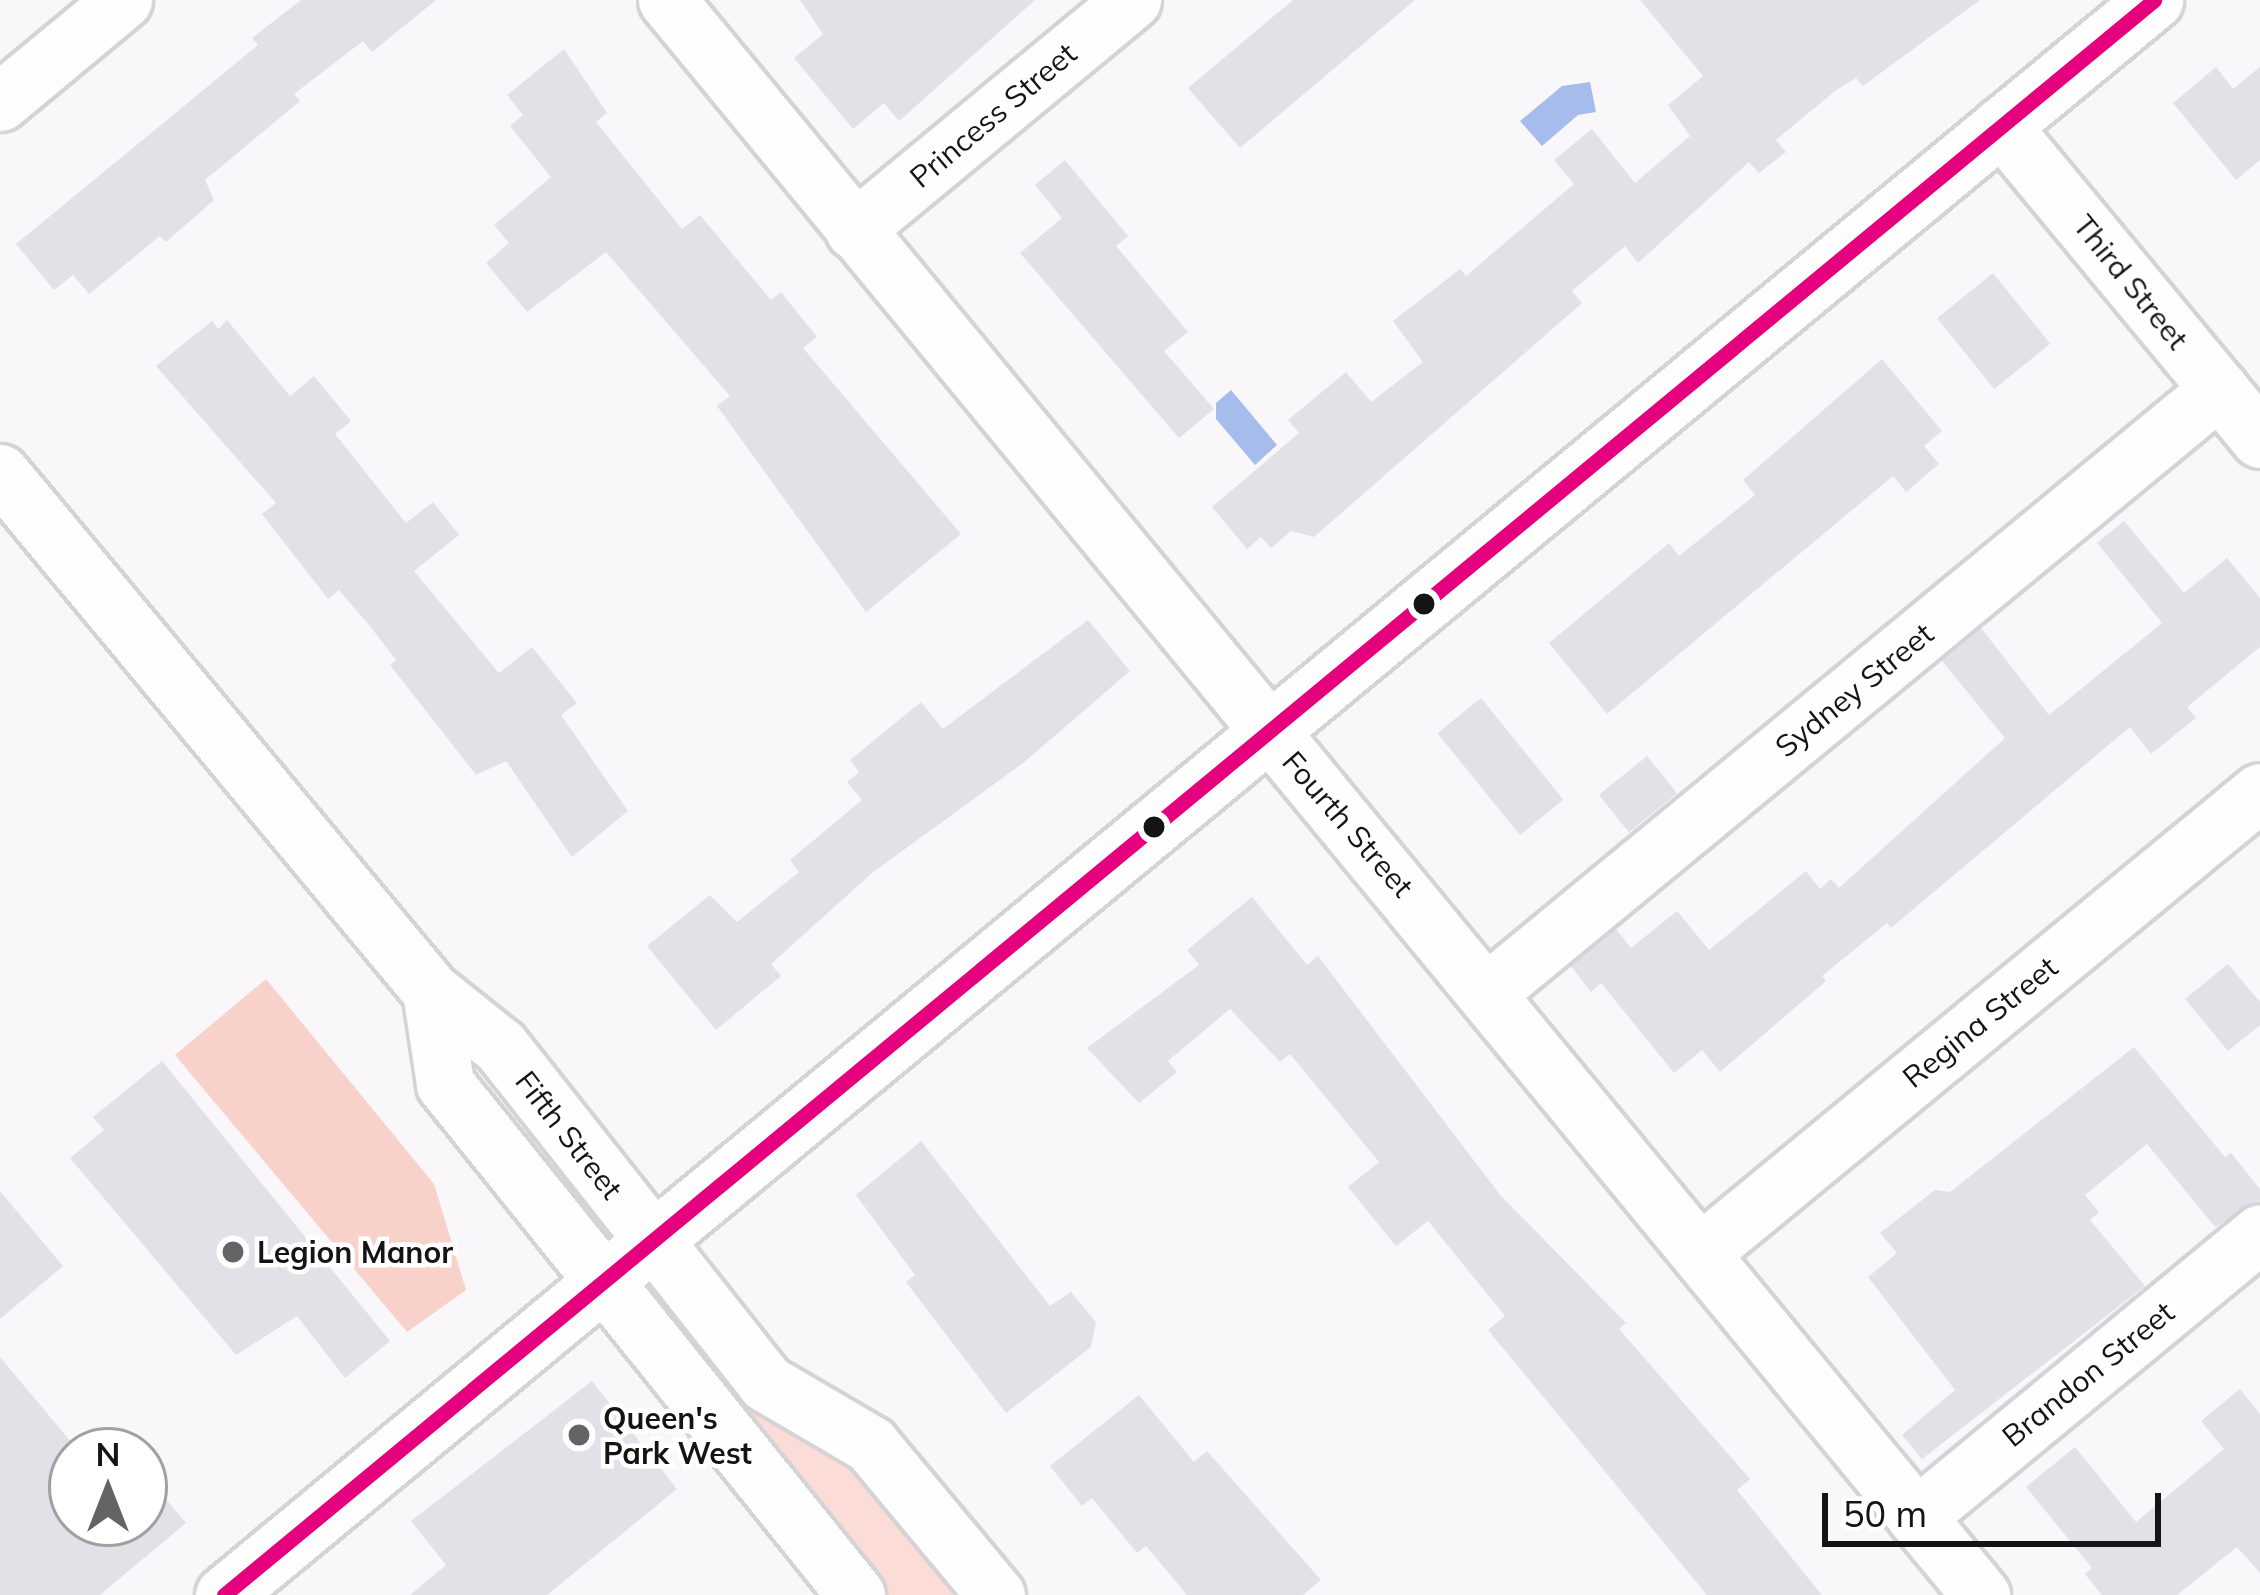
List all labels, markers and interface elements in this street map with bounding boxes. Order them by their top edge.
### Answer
street label: Princess Street [902,35,1084,195]
street label: Third Street [2066,208,2196,356]
unlabelled marker [1413,593,1435,615]
street label: Sydney Street [1768,615,1940,765]
street label: Fourth Street [1275,744,1421,904]
unlabelled marker [1143,816,1165,838]
street label: Regina Street [1895,949,2065,1095]
street label: Fifth Street [508,1064,630,1206]
place label: Legion Manor [257,1234,453,1270]
marker: Legion Manor [220,1239,246,1265]
street label: Brandon Street [1995,1294,2181,1454]
place label: Queen's Park West [603,1400,752,1470]
marker: Queen's Park West [566,1422,592,1448]
north arrow [48,1427,168,1547]
text: N [96,1433,120,1474]
scale bar [1828,1469,2167,1543]
text: 50 m [1843,1491,1927,1536]

